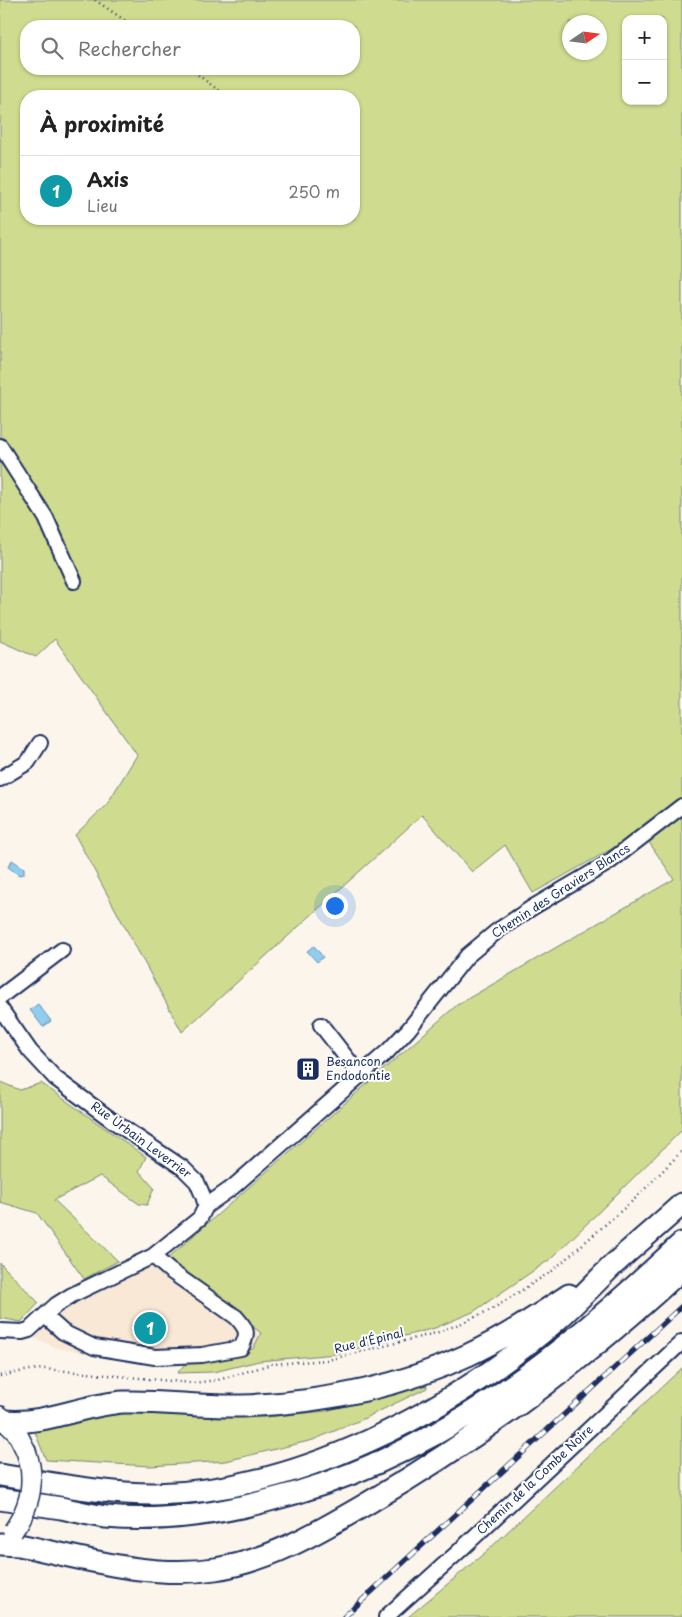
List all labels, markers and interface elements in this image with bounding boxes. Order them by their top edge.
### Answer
north arrow [562,15,607,60]
map controls [622,15,667,105]
button: + [622,15,667,60]
search box [20,20,360,75]
icon: search [38,34,66,62]
text: Rechercher [78,34,181,62]
button: − [622,60,667,105]
text: À proximité [40,107,164,139]
text: Axis [87,165,128,193]
text: 1 [52,179,60,203]
text: 250 m [289,179,340,203]
text: Lieu [87,193,118,217]
street label: Chemin des Graviers Blancs [488,838,633,942]
your location [322,893,348,919]
place label: Besancon Endodontie [326,1052,391,1084]
building icon: Besancon Endodontie [295,1056,321,1082]
street label: Rue Urbain Leverrier [88,1097,196,1182]
pin: 1 [134,1309,166,1347]
street label: Rue d'Épinal [332,1323,405,1357]
street label: Chemin de la Combe Noire [472,1420,597,1538]

